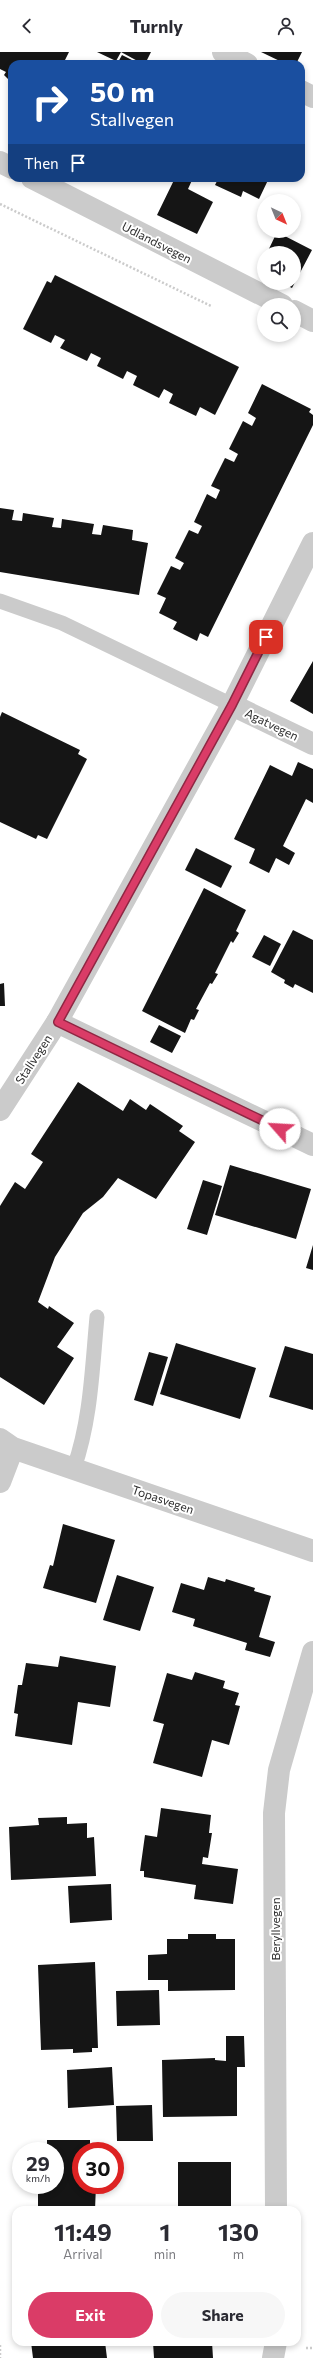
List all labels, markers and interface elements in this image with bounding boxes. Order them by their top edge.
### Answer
icon: back [16,15,38,37]
text: Turnly [130,15,183,37]
icon: person [275,15,297,37]
text: 50 m [90,74,155,108]
icon: right [24,76,76,128]
text: Stallvegen [90,108,174,130]
icon: arrive [67,152,89,174]
text: Then [24,154,59,172]
north arrow [257,194,301,238]
map controls [257,194,301,342]
street label: Udlandsvegen [120,219,194,265]
button: sound [257,246,301,290]
button: search [257,298,301,342]
pin [249,620,283,654]
icon: arrive [255,626,277,648]
street label: Agatvegen [243,705,301,743]
street label: Stallvegen [12,1032,54,1086]
position arrow [259,1108,301,1150]
street label: Topasvegen [130,1482,196,1516]
street label: Beryllvegen [268,1897,282,1961]
speed limit sign: 30 [72,2142,124,2194]
text: 29 [26,2151,50,2175]
text: km/h [26,2172,50,2184]
text: 11:49 [54,2217,112,2246]
text: 1 [159,2217,170,2246]
text: 130 [218,2217,259,2246]
text: Arrival [63,2246,103,2262]
text: min [154,2246,176,2262]
text: m [233,2246,244,2262]
button: Exit [28,2292,153,2338]
button: Share [161,2292,285,2338]

